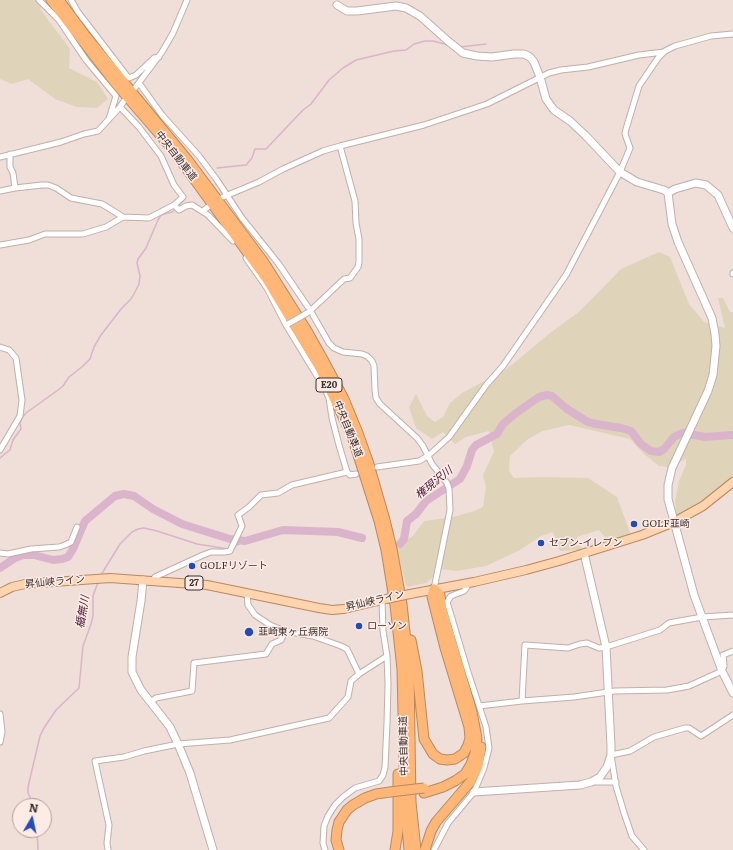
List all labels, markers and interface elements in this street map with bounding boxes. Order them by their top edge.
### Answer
street label: 中央自動車道 [153,129,199,183]
road number: E20 [316,378,342,392]
street label: 中央自動車道 [331,399,365,459]
water label: 権現沢川 [413,464,455,502]
place label: GOLF韮崎 [642,518,690,530]
marker: GOLF韮崎 [629,519,639,529]
place label: セブン-イレブン [549,537,623,549]
marker: セブン-イレブン [536,538,546,548]
place label: GOLFリゾート [200,560,268,572]
marker: GOLFリゾート [187,561,197,571]
street label: 昇仙峡ライン [25,573,85,591]
road number: 27 [185,576,203,590]
street label: 昇仙峡ライン [344,588,406,614]
water label: 楯無川 [74,595,92,629]
place label: ローソン [367,620,407,632]
marker: ローソン [354,621,364,631]
marker: 韮崎東ヶ丘病院 [243,626,255,638]
place label: 韮崎東ヶ丘病院 [258,626,328,638]
street label: 中央自動車道 [397,716,411,776]
north arrow [12,798,52,838]
text: N [28,799,40,816]

